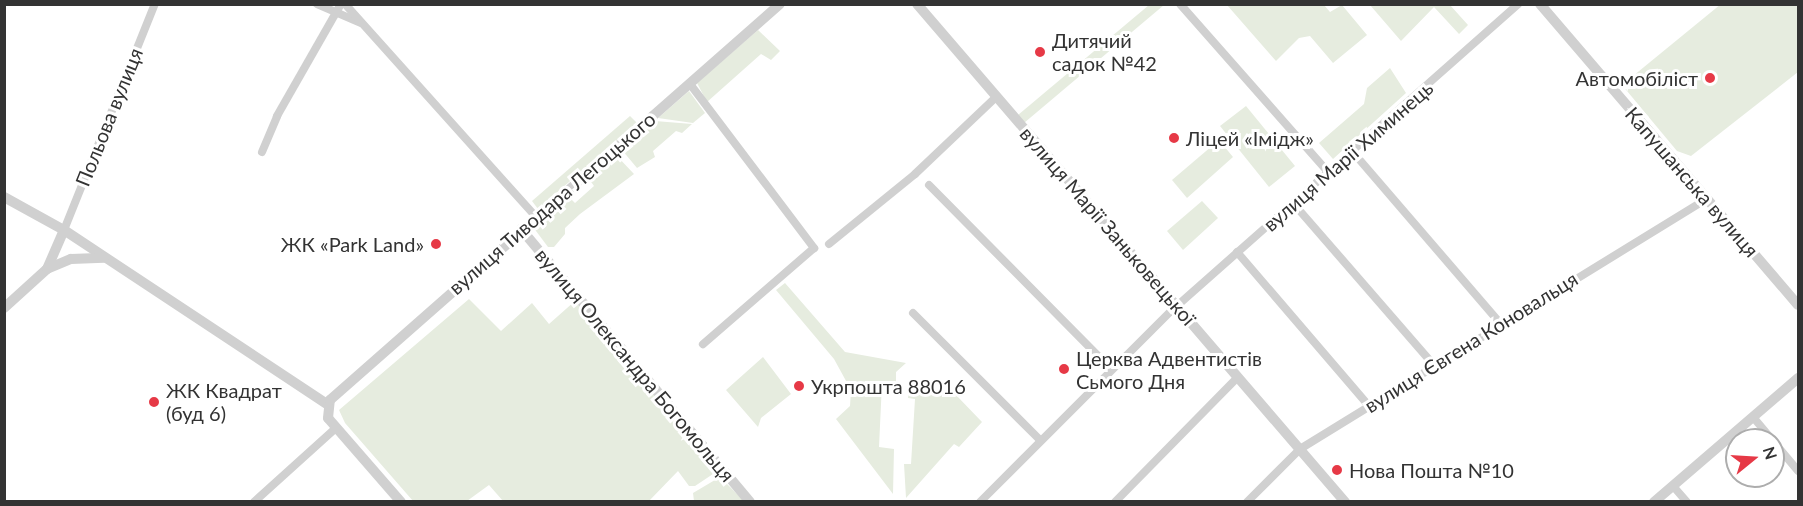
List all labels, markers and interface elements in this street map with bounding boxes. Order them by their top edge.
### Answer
place label: Дитячий садок №42 [1052,28,1157,75]
street label: Польова вулиця [70,44,148,190]
marker: Дитячий садок №42 [1033,45,1047,59]
place label: Автомобіліст [1576,66,1698,90]
marker: Автомобіліст [1703,71,1717,85]
street label: вулиця Марії Химинець [1258,76,1438,236]
street label: Капушанська вулиця [1620,102,1764,262]
street label: вулиця Тиводара Легоцького [444,107,660,299]
street label: вулиця Марії Заньковецької [1015,122,1201,330]
place label: Ліцей «Імідж» [1186,126,1314,150]
marker: Ліцей «Імідж» [1167,131,1181,145]
place label: ЖК «Park Land» [281,232,424,256]
marker: ЖК «Park Land» [429,237,443,251]
street label: вулиця Олександра Богомольця [530,243,740,487]
street label: вулиця Євгена Коновальця [1360,266,1582,418]
place label: Церква Адвентистів Сьмого Дня [1076,346,1262,393]
marker: Церква Адвентистів Сьмого Дня [1057,362,1071,376]
place label: Укрпошта 88016 [811,374,966,398]
place label: ЖК Квадрат (буд 6) [166,378,282,425]
marker: Укрпошта 88016 [792,379,806,393]
marker: ЖК Квадрат (буд 6) [147,395,161,409]
north arrow [1725,428,1785,488]
text: N [1760,444,1782,462]
place label: Нова Пошта №10 [1349,458,1514,482]
marker: Нова Пошта №10 [1330,463,1344,477]

